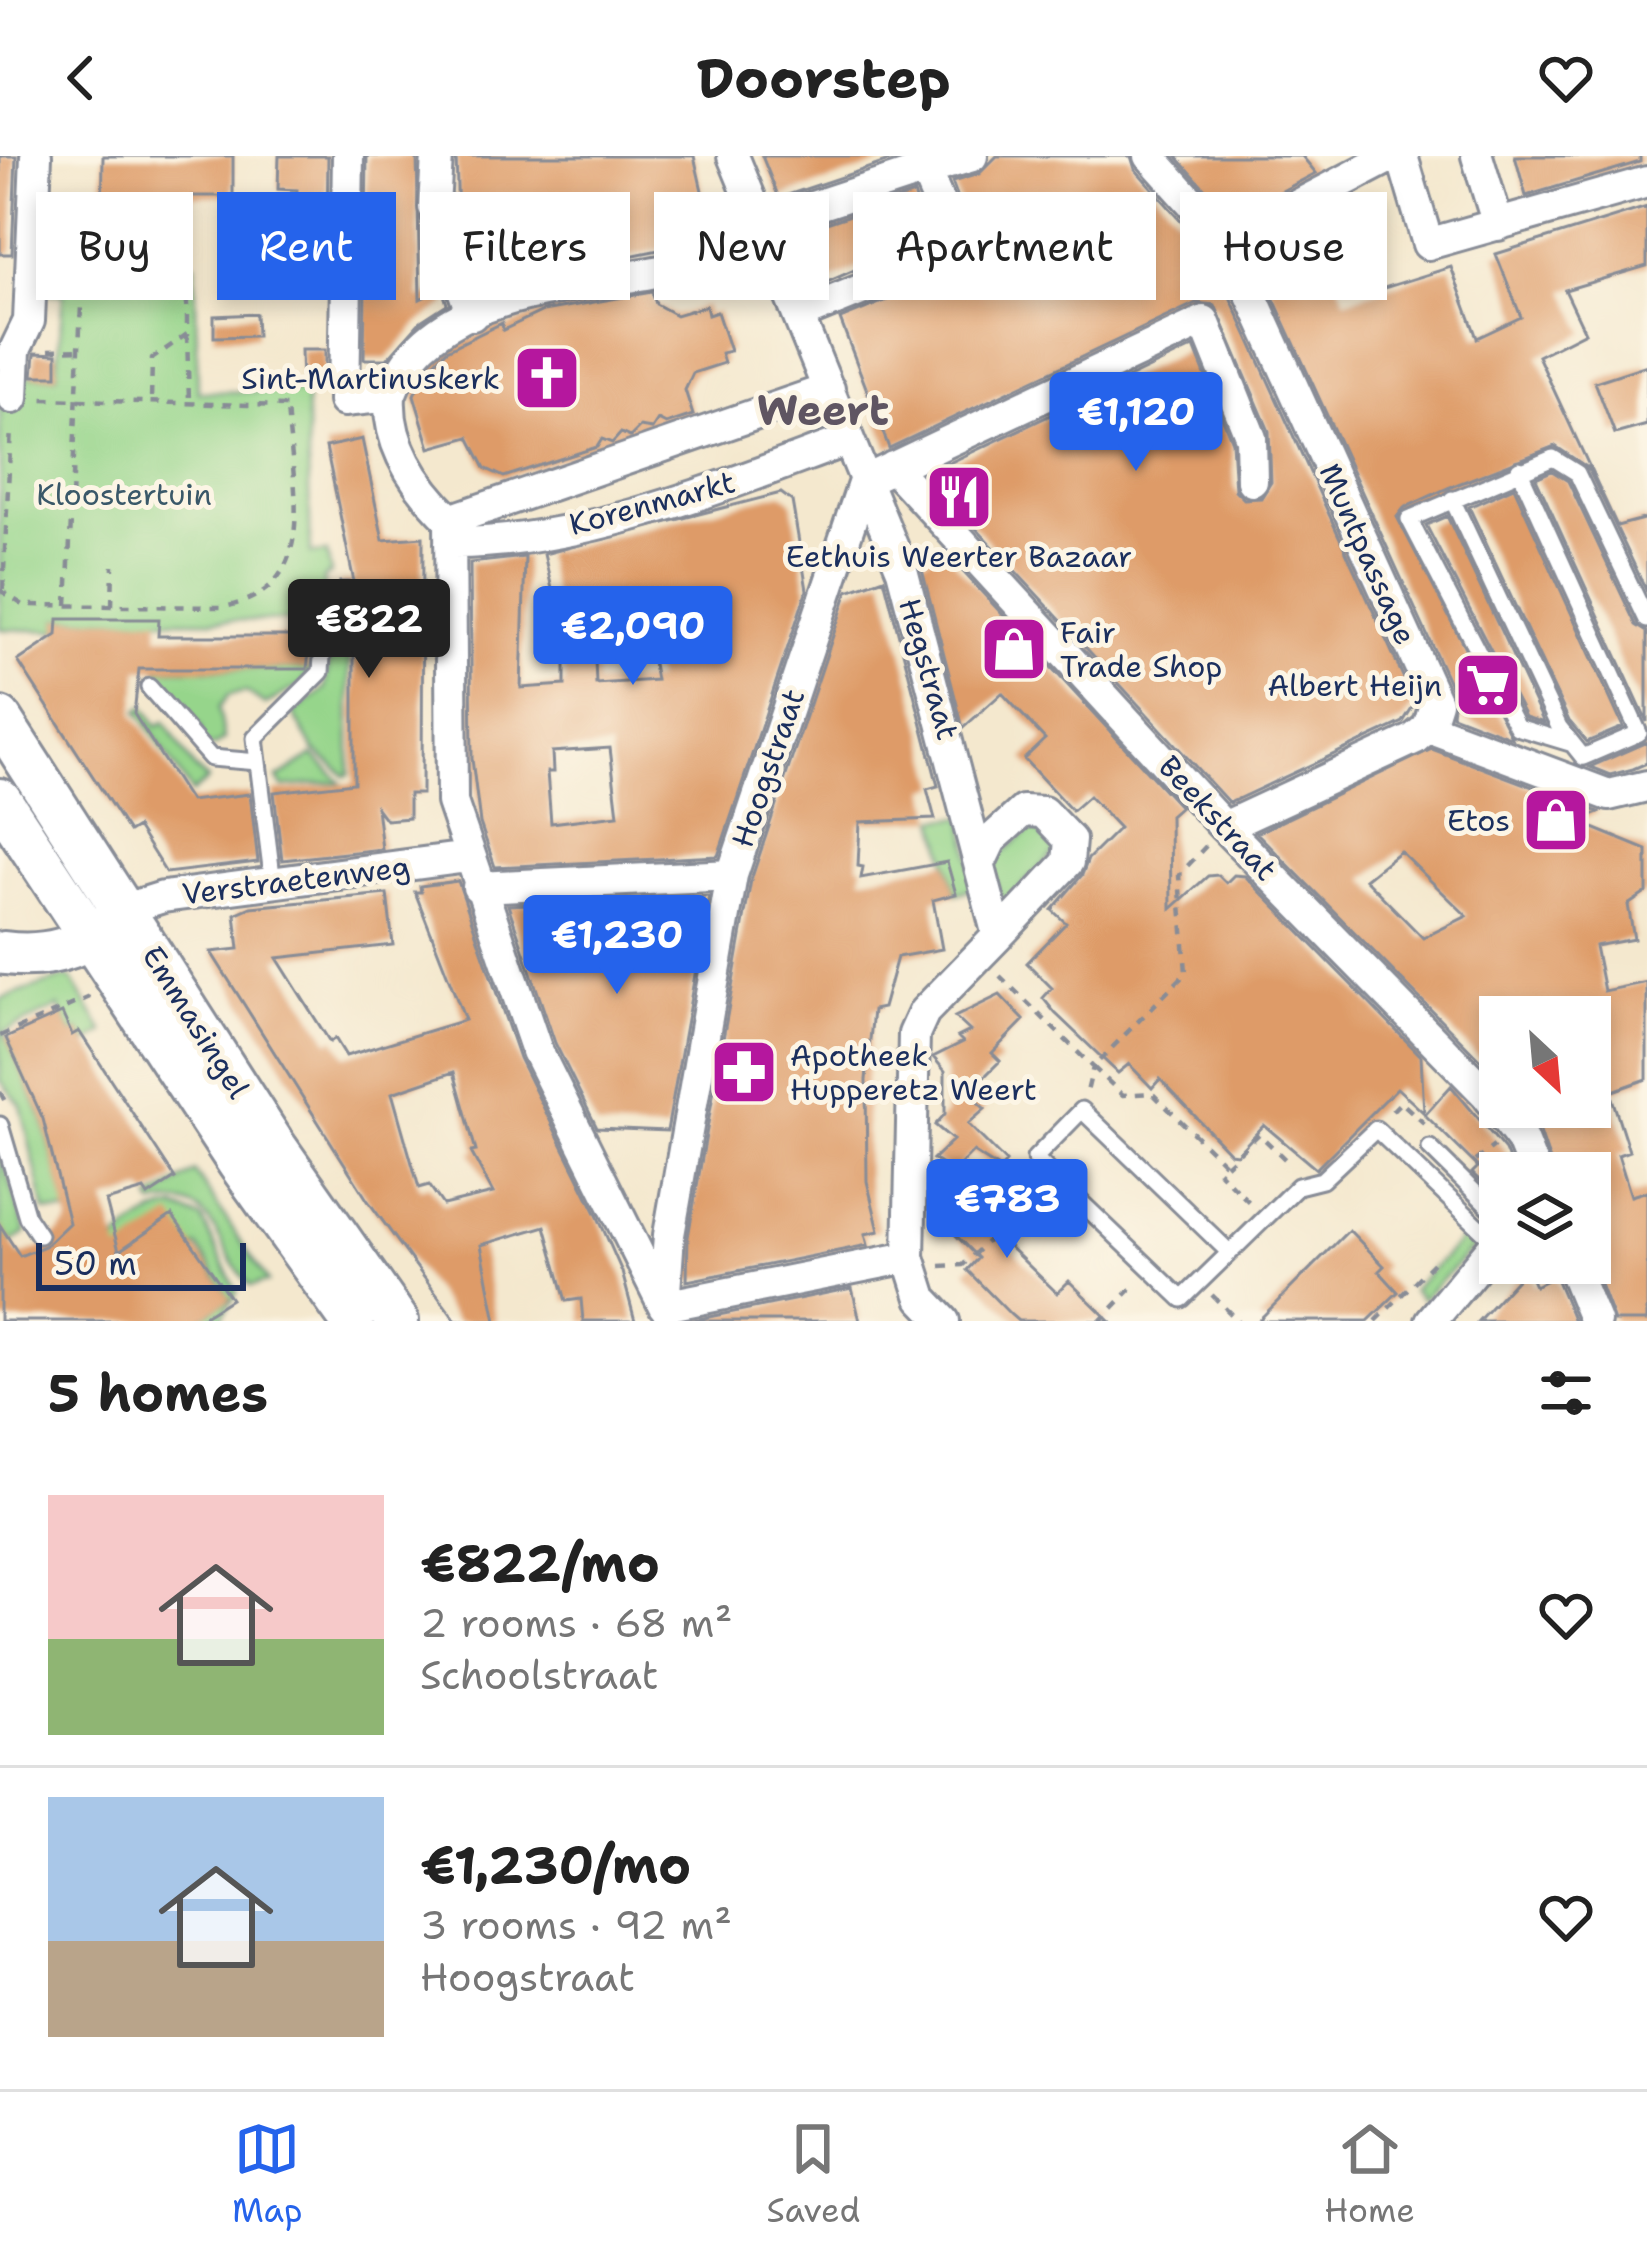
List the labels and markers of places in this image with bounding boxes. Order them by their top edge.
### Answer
church icon: Sint-Martinuskerk [512,343,582,413]
place label: Sint-Martinuskerk [241,358,500,399]
pin: €1,120 [1038,372,1234,474]
restaurant icon: Eethuis Weerter Bazaar [924,462,994,532]
place label: Eethuis Weerter Bazaar [786,536,1132,577]
pin: €822 [298,579,440,681]
pin: €2,090 [535,586,731,688]
place label: Fair Trade Shop [1060,612,1222,687]
shop icon: Fair Trade Shop [979,614,1049,684]
supermarket icon: Albert Heijn [1453,650,1523,720]
place label: Albert Heijn [1268,665,1442,706]
shop icon: Etos [1521,785,1591,855]
place label: Etos [1447,800,1510,841]
pin: €1,230 [519,895,715,997]
place label: Apotheek Hupperetz Weert [790,1035,1037,1110]
pharmacy icon: Apotheek Hupperetz Weert [709,1037,779,1107]
pin: €783 [936,1159,1078,1261]

